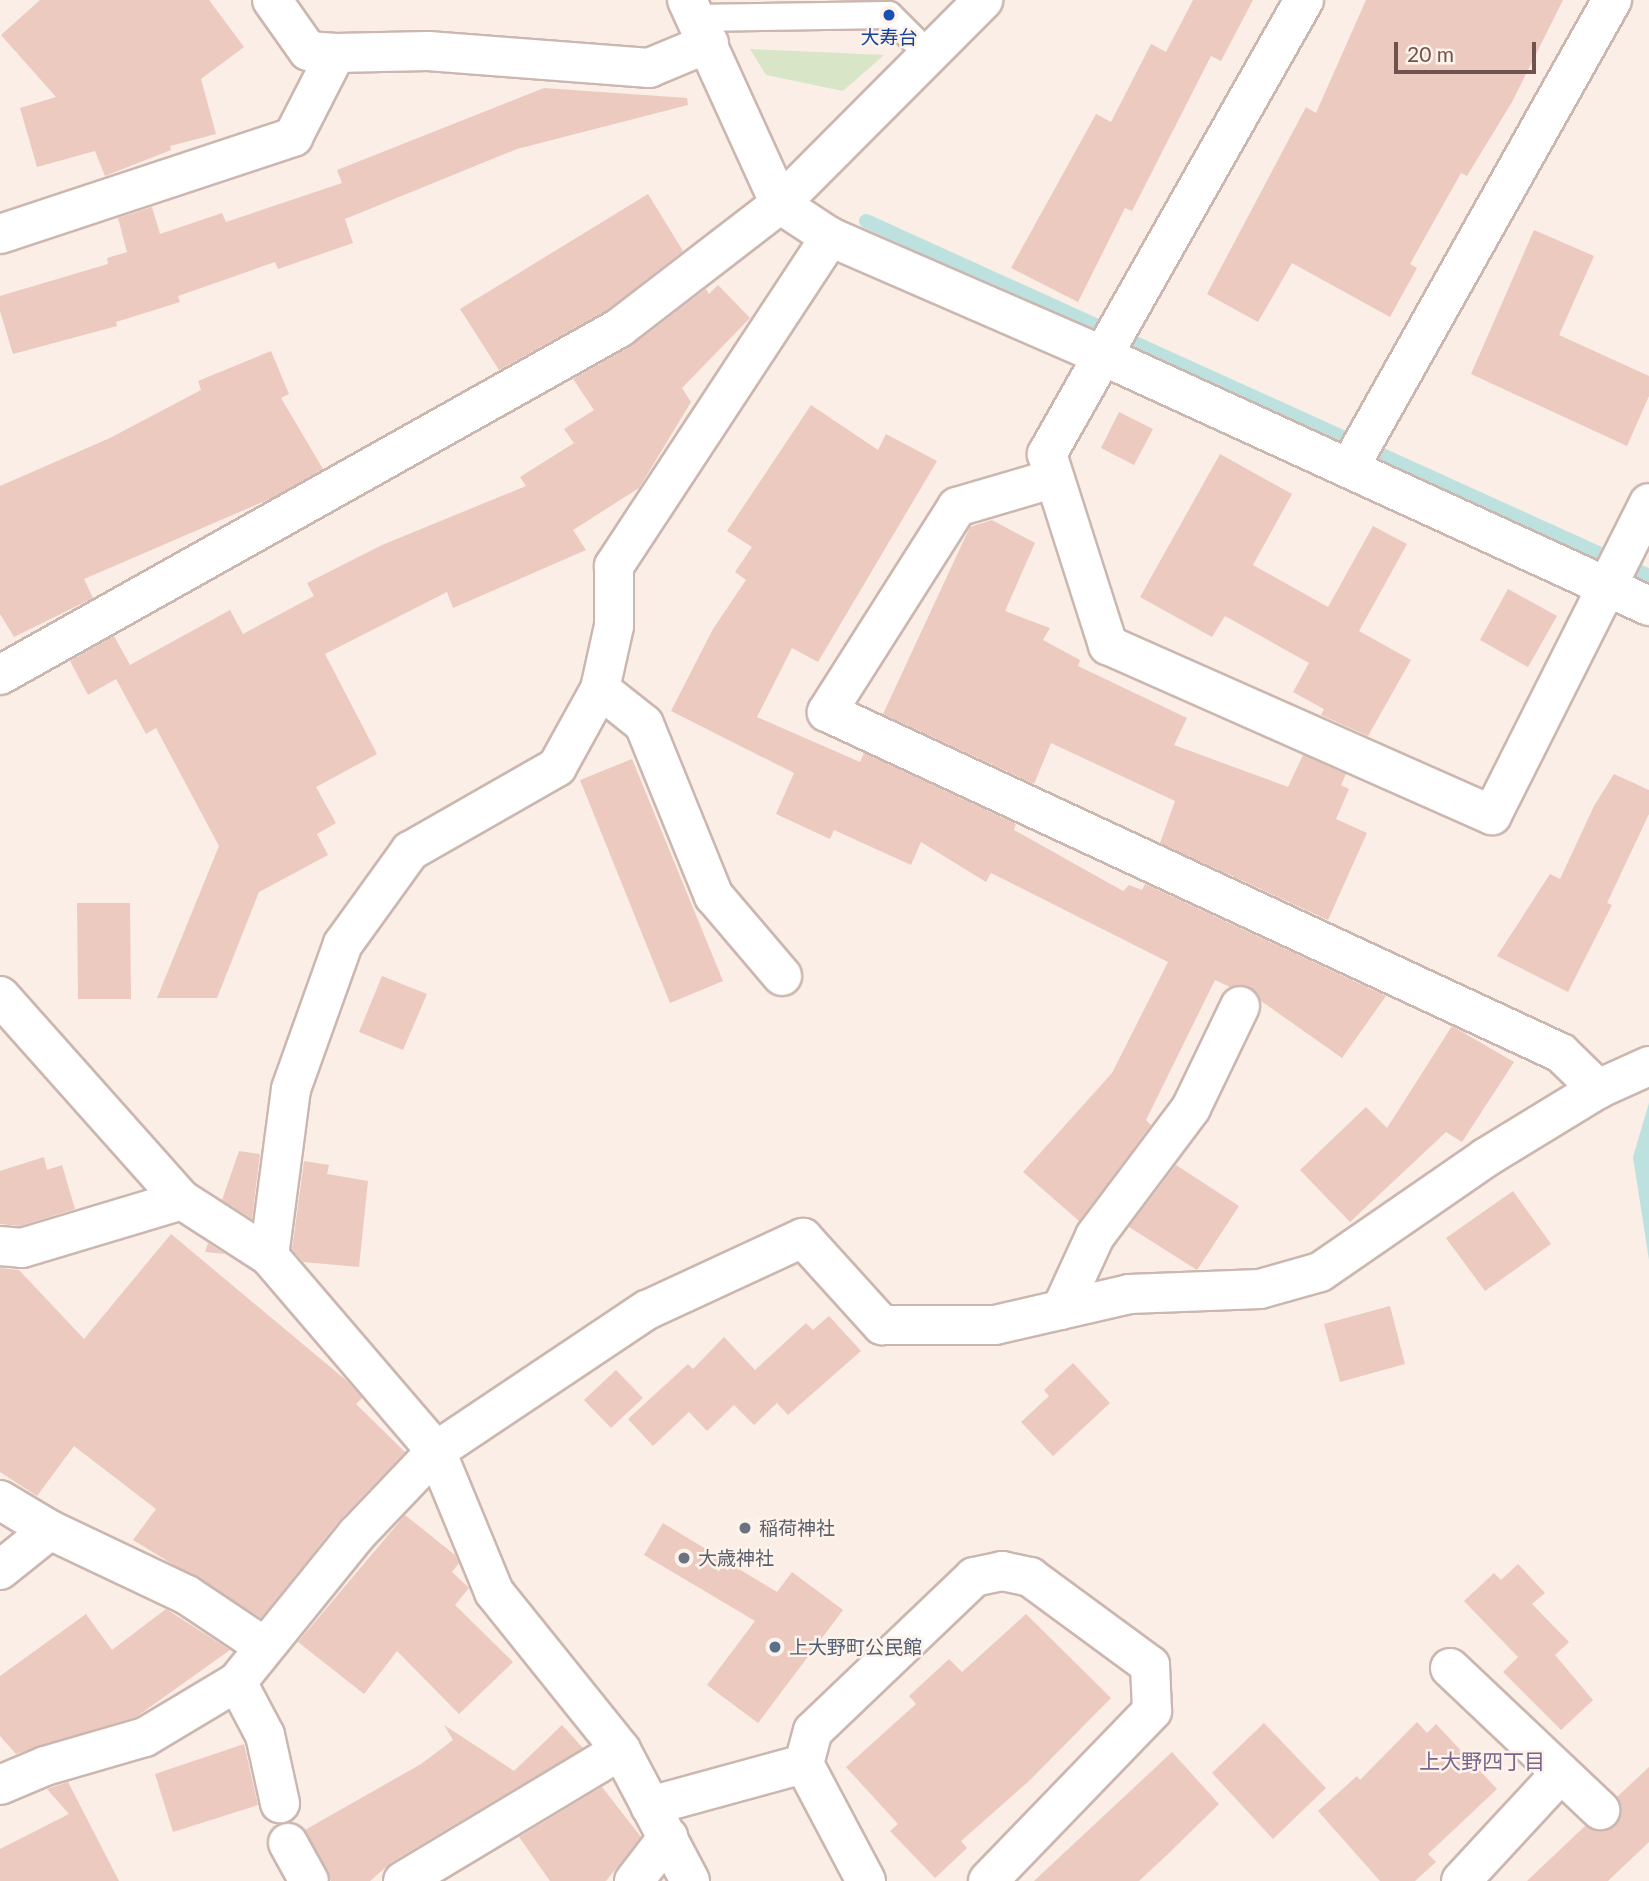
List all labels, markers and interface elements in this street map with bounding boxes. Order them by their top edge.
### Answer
marker: 大寿台 [881,7,897,23]
place label: 大寿台 [861,26,917,48]
scale bar [1397,28,1539,72]
text: 20 m [1407,41,1454,66]
place label: 稲荷神社 [759,1517,835,1539]
marker: 稲荷神社 [737,1520,753,1536]
place label: 大歳神社 [698,1547,774,1569]
marker: 大歳神社 [676,1550,692,1566]
place label: 上大野町公民館 [789,1636,922,1658]
marker: 上大野町公民館 [767,1639,783,1655]
district label: 上大野四丁目 [1419,1748,1545,1774]

